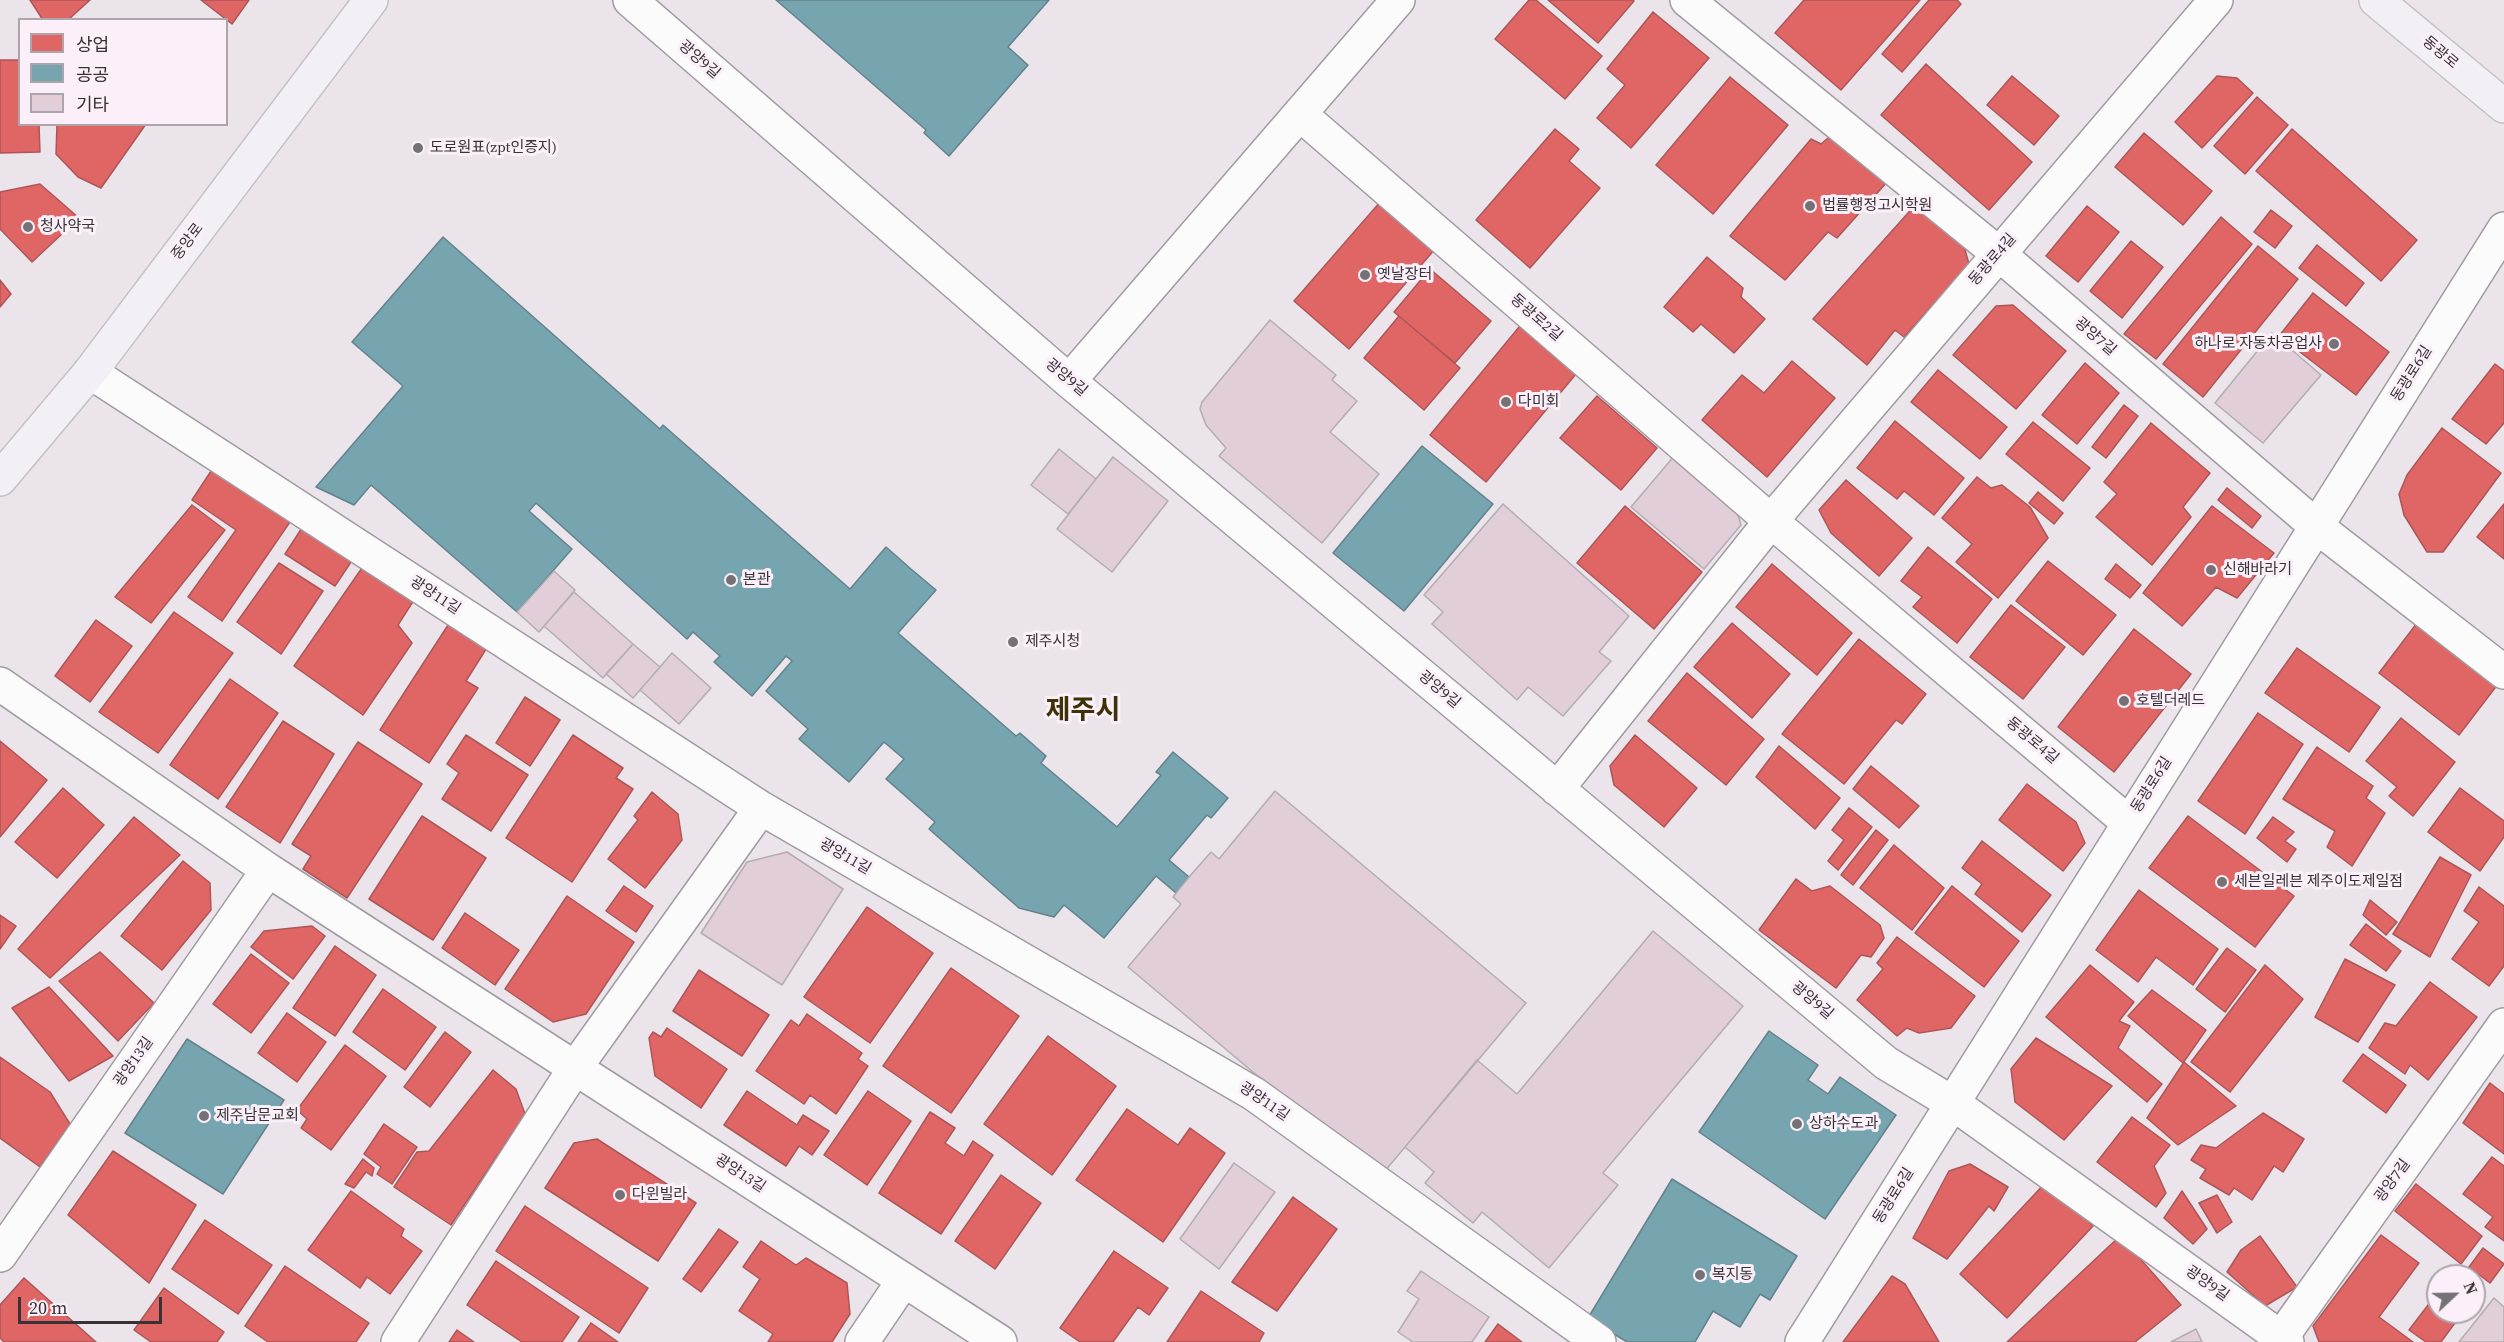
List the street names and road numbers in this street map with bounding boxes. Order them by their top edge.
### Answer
street label: 동광로 [2418,33,2462,73]
street label: 광양9길 [675,37,723,83]
street label: 중앙로 [168,220,208,264]
street label: 동광로4길 [1966,230,2020,290]
street label: 동광로2길 [1506,291,1566,345]
street label: 광양7길 [2071,314,2119,360]
street label: 동광로6길 [2388,343,2436,405]
street label: 광양9길 [1041,355,1091,401]
street label: 광양11길 [406,573,464,619]
street label: 광양9길 [1414,667,1464,713]
street label: 동광로4길 [2002,714,2062,768]
street label: 동광로6길 [2128,754,2176,816]
street label: 광양11길 [816,835,874,879]
street label: 광양9길 [1787,978,1837,1024]
street label: 광양13길 [110,1034,158,1090]
street label: 광양11길 [1236,1079,1292,1125]
street label: 광양13길 [711,1151,769,1197]
street label: 광양7길 [2371,1156,2415,1206]
street label: 동광로6길 [1870,1165,1918,1227]
street label: 광양9길 [2182,1263,2232,1305]

